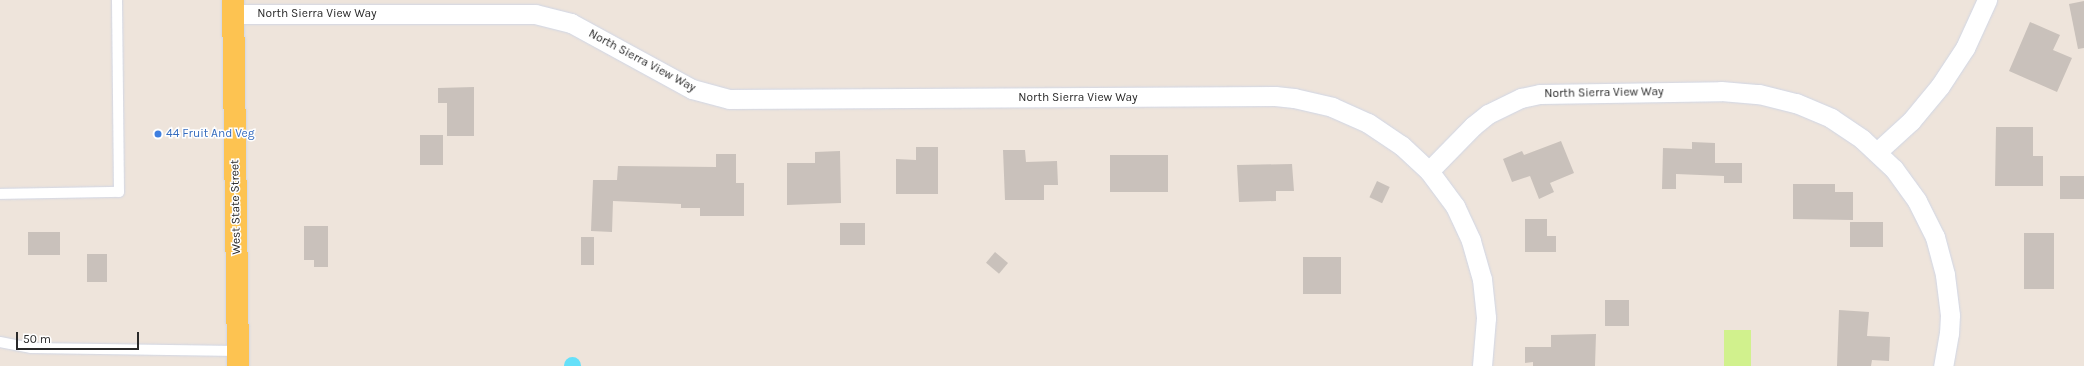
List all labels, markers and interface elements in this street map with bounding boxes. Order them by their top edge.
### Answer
street label: North Sierra View Way [257,7,377,21]
street label: North Sierra View Way [586,27,698,95]
street label: North Sierra View Way [1544,85,1664,101]
street label: North Sierra View Way [1018,91,1138,105]
place label: 44 Fruit And Veg [166,127,254,141]
marker: 44 Fruit And Veg [153,129,163,139]
street label: West State Street [228,159,244,255]
scale bar [18,324,141,350]
text: 50 m [23,332,51,346]

